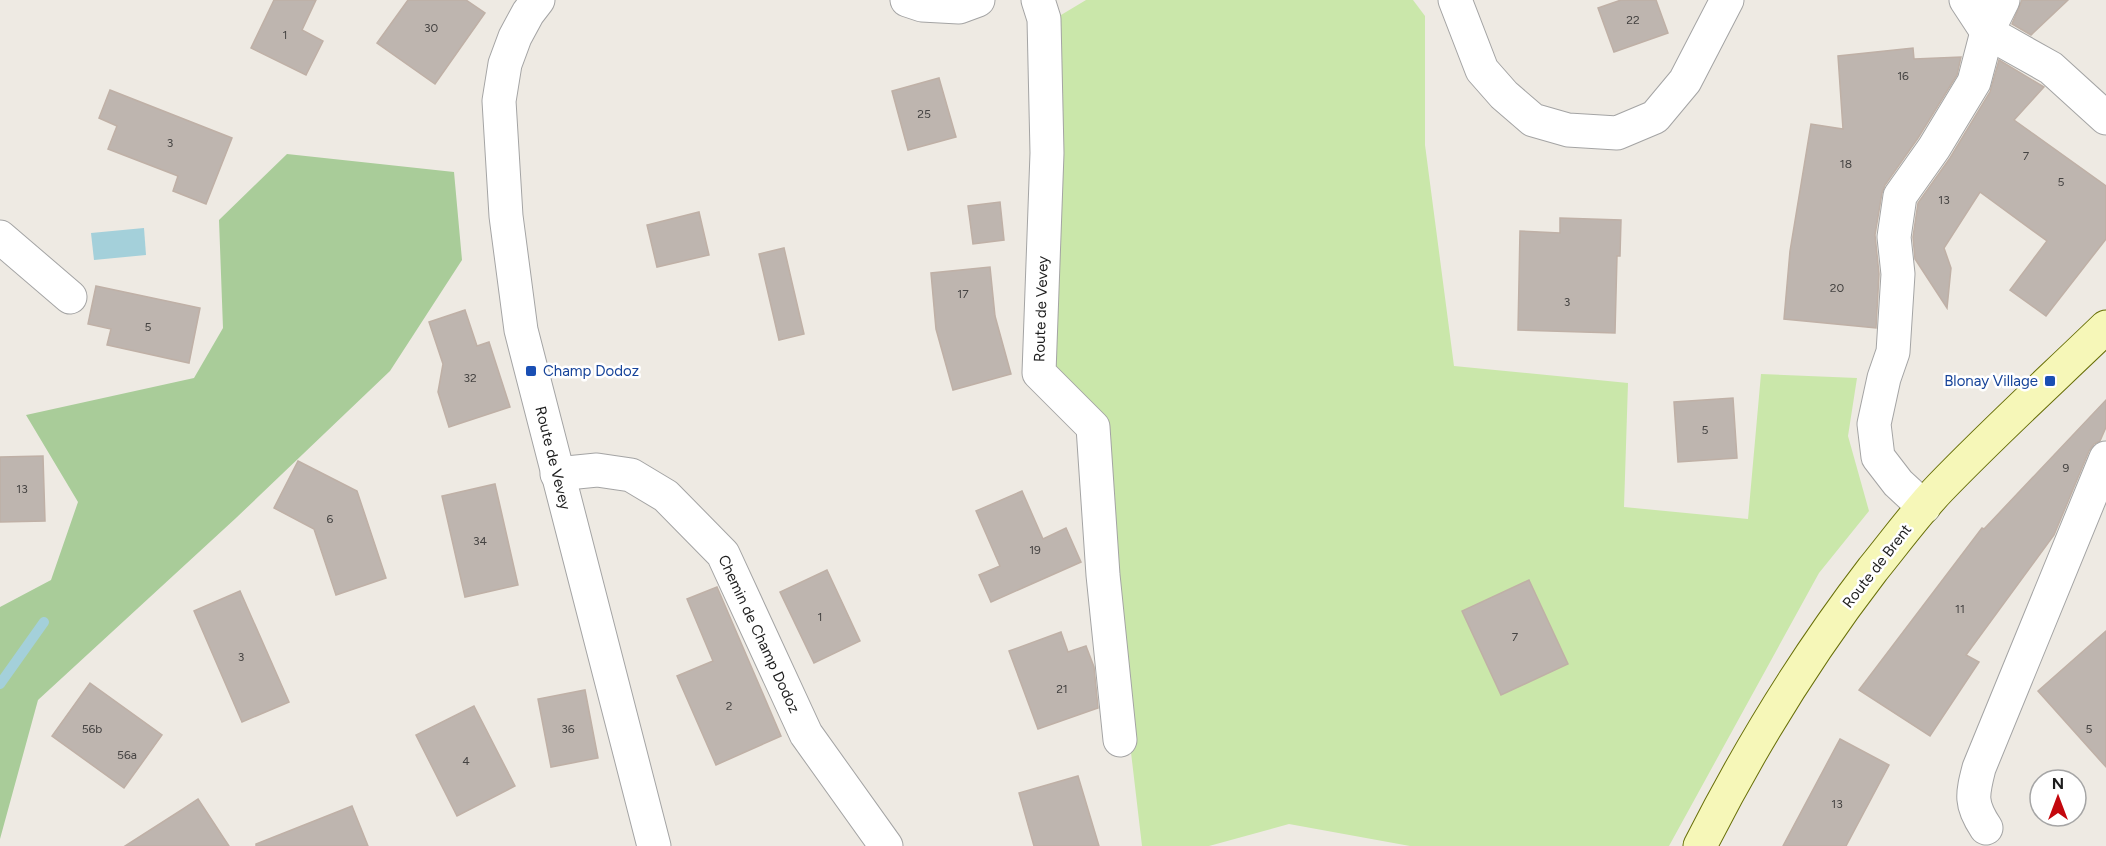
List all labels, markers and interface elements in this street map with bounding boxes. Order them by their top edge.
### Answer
house number: 22 [1626,13,1640,27]
house number: 30 [424,21,438,35]
house number: 1 [283,28,287,42]
house number: 16 [1897,69,1909,83]
house number: 25 [917,107,931,121]
house number: 3 [167,136,173,150]
house number: 7 [2023,149,2030,163]
house number: 18 [1840,157,1852,171]
house number: 5 [2058,175,2065,189]
house number: 13 [1938,193,1950,207]
street label: Route de Vevey [1030,256,1052,362]
house number: 20 [1830,281,1845,295]
house number: 17 [957,287,969,301]
house number: 3 [1564,295,1570,309]
house number: 5 [145,320,152,334]
place label: Champ Dodoz [543,362,639,380]
marker: Champ Dodoz [524,364,538,378]
house number: 32 [463,371,477,385]
place label: Blonay Village [1944,372,2038,390]
marker: Blonay Village [2043,374,2057,388]
street label: Route de Vevey [531,404,575,512]
house number: 5 [1702,423,1709,437]
house number: 9 [2063,461,2070,475]
house number: 13 [16,482,28,496]
house number: 6 [327,512,334,526]
street label: Route de Brent [1839,520,1915,611]
house number: 34 [473,534,488,548]
house number: 19 [1029,543,1041,557]
street label: Chemin de Champ Dodoz [714,552,804,716]
house number: 11 [1955,602,1965,616]
house number: 1 [818,610,822,624]
house number: 7 [1512,630,1519,644]
house number: 3 [238,650,244,664]
house number: 21 [1056,682,1068,696]
house number: 2 [726,699,732,713]
house number: 56b [82,722,102,736]
house number: 36 [561,722,575,736]
house number: 5 [2086,722,2093,736]
house number: 56a [117,748,137,762]
house number: 4 [462,754,470,768]
north arrow [2028,768,2088,828]
text: N [2052,774,2064,793]
house number: 13 [1831,797,1843,811]

